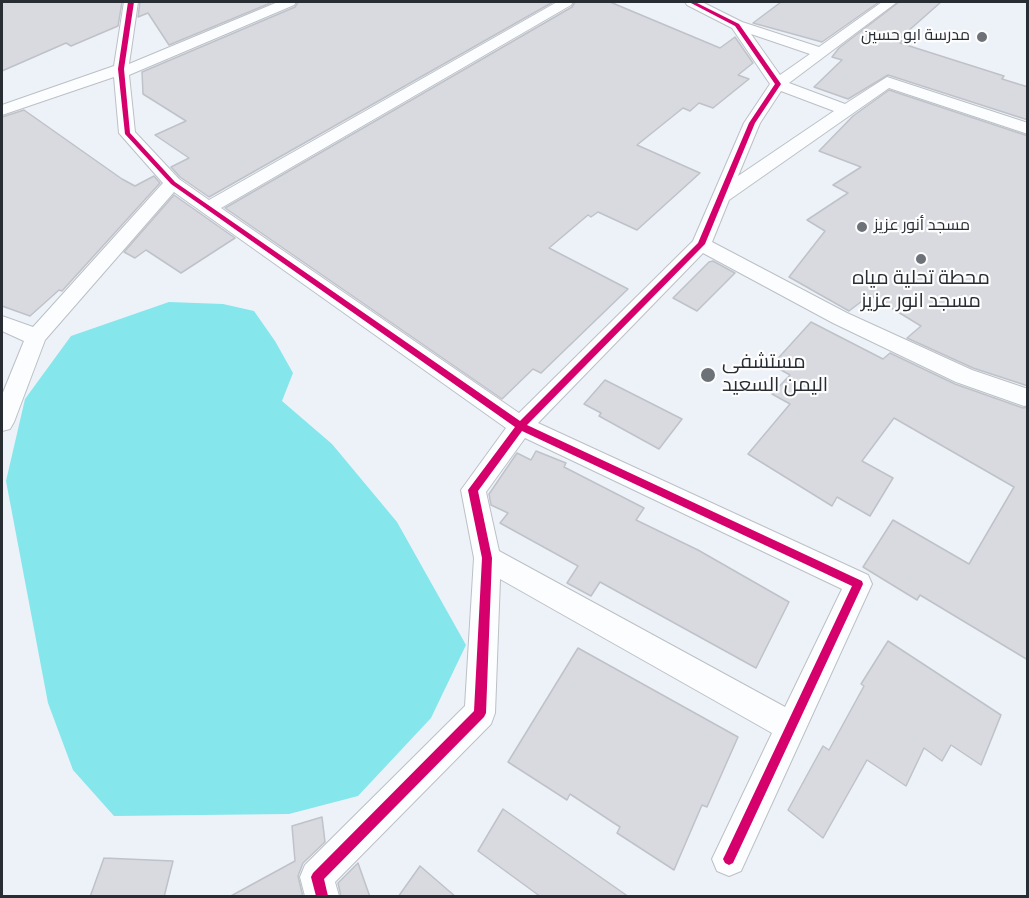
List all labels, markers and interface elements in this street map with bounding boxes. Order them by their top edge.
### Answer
place label: مدرسة ابو حسين [861,27,970,47]
marker: مدرسة ابو حسين [975,30,989,44]
place label: مسجد أنور عزيز [874,217,970,237]
marker: مسجد أنور عزيز [855,220,869,234]
marker: محطة تحلية مياه مسجد انور عزيز [914,252,928,266]
place label: محطة تحلية مياه مسجد انور عزيز [852,268,990,315]
place label: مستشفى اليمن السعيد [722,352,828,399]
marker: مستشفى اليمن السعيد [699,366,717,384]

